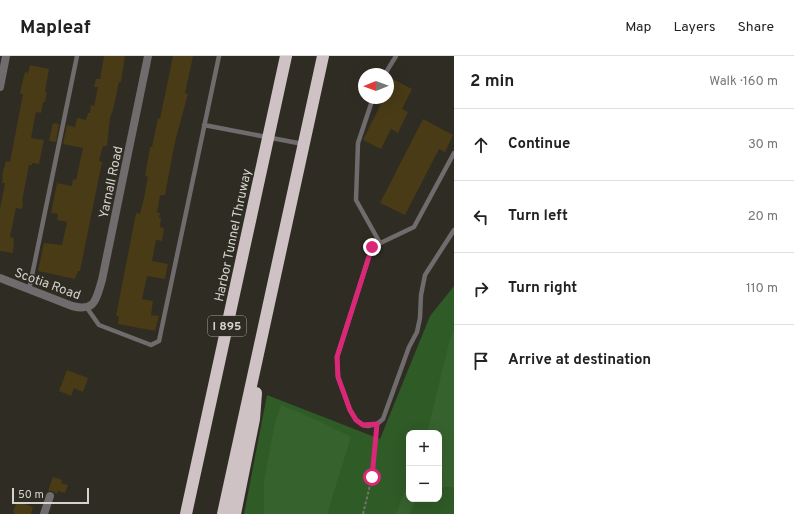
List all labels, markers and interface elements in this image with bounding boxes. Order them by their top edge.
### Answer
text: Mapleaf [20,16,91,40]
text: Map [625,19,651,36]
text: Layers [673,19,715,36]
text: Share [737,19,774,36]
north arrow [358,68,394,104]
text: 2 min [470,71,514,93]
text: Walk · 160 m [709,74,778,90]
icon: ahead [470,134,492,156]
text: Continue [508,135,570,154]
text: 30 m [748,137,778,153]
street label: Yarnall Road [96,145,127,220]
street label: Harbor Tunnel Thruway [212,167,256,303]
icon: left [470,206,492,228]
text: Turn left [508,207,568,226]
text: 20 m [748,209,778,225]
route end [363,238,381,256]
street label: Scotia Road [12,266,83,304]
icon: right [470,278,492,300]
text: Turn right [508,279,577,298]
text: 110 m [746,281,778,297]
road number: I 895 [208,316,246,336]
icon: arrive [470,350,492,372]
text: Arrive at destination [508,351,651,370]
map controls [406,430,442,502]
button: + [406,430,442,466]
button: − [406,466,442,502]
route start [363,468,381,486]
scale bar [12,486,89,505]
text: 50 m [18,488,44,502]

